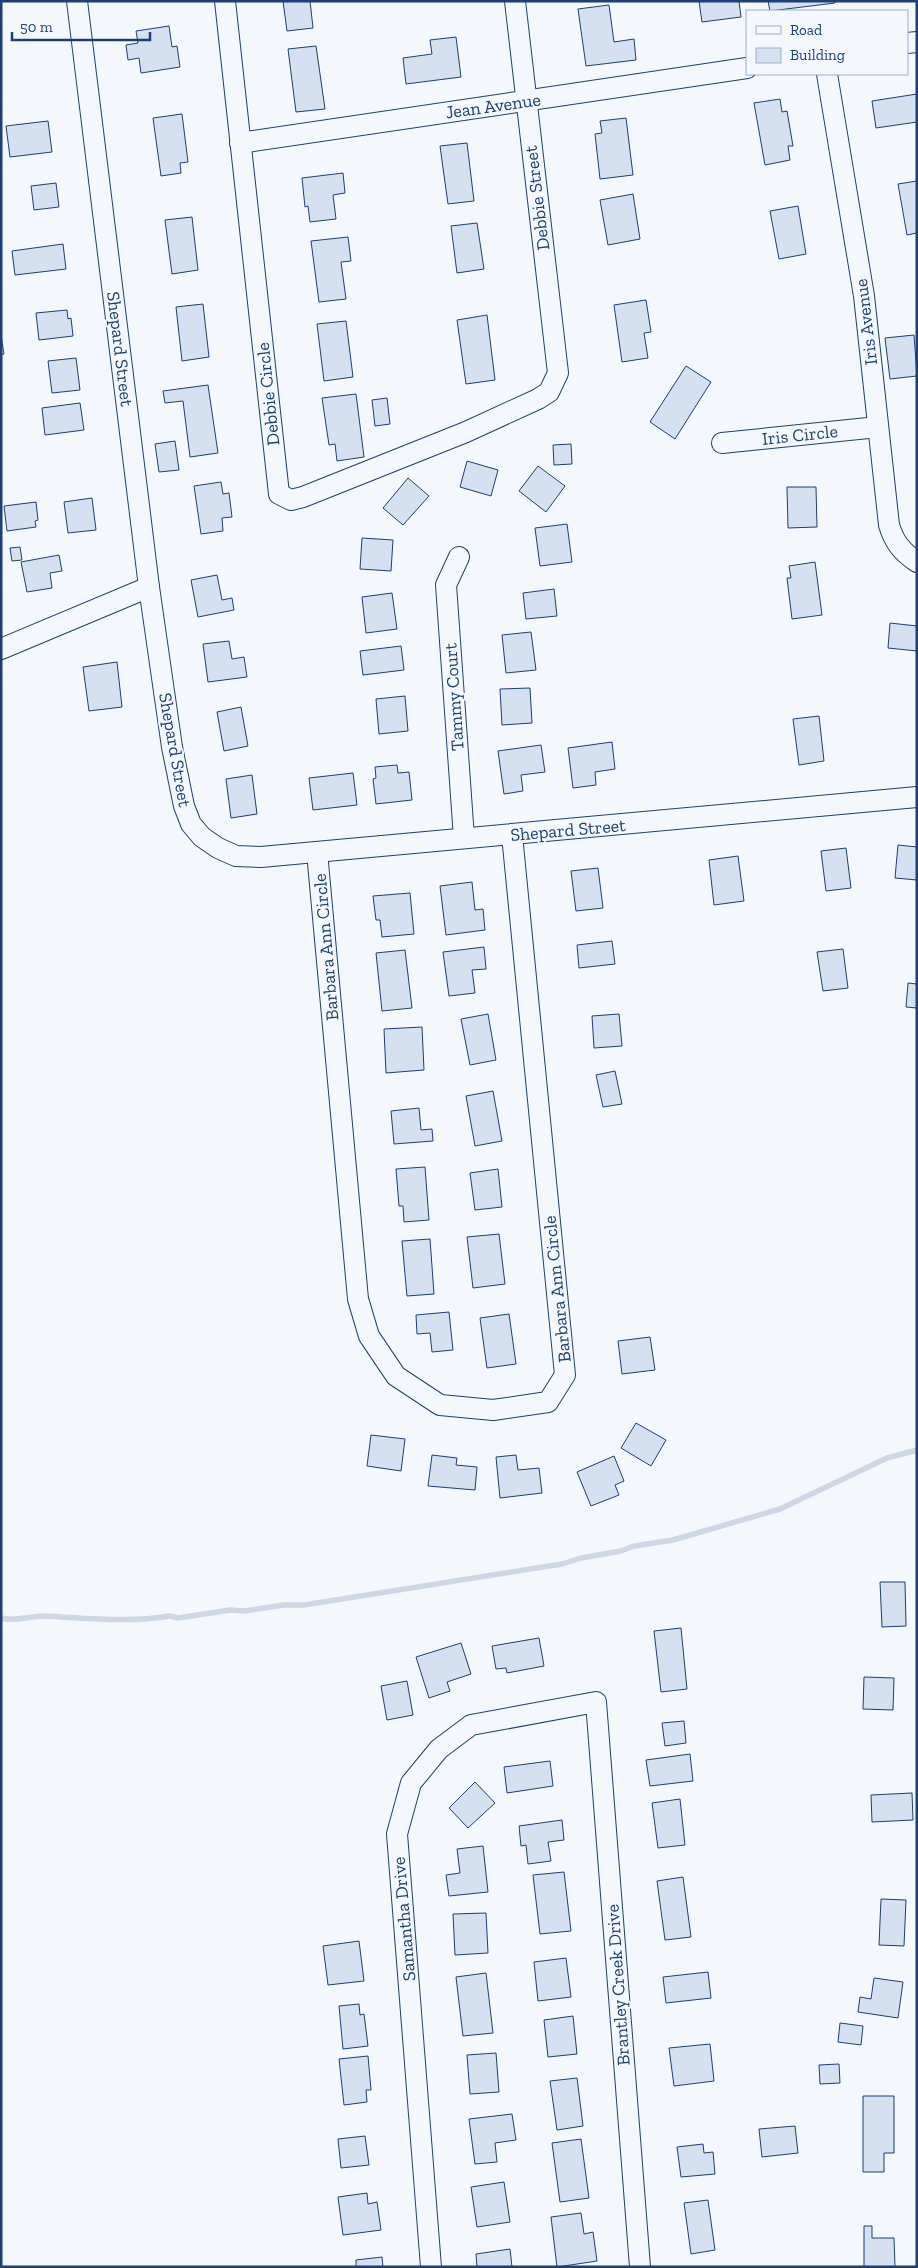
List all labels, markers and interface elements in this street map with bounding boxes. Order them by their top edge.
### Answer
scale bar [12,10,150,42]
legend [746,10,908,75]
text: 50 m [20,18,53,36]
text: Road [790,21,823,39]
text: Building [790,46,845,64]
street label: Jean Avenue [444,88,542,124]
street label: Debbie Street [520,144,554,252]
street label: Iris Avenue [850,278,882,366]
street label: Shepard Street [102,290,138,408]
street label: Debbie Circle [252,341,284,447]
street label: Iris Circle [761,420,839,450]
street label: Tammy Court [439,642,469,752]
street label: Shepard Street [154,691,196,809]
street label: Shepard Street [509,814,627,846]
street label: Barbara Ann Circle [309,873,343,1021]
street label: Barbara Ann Circle [538,1215,576,1363]
street label: Samantha Drive [388,1856,420,1982]
street label: Brantley Creek Drive [601,1904,635,2066]

